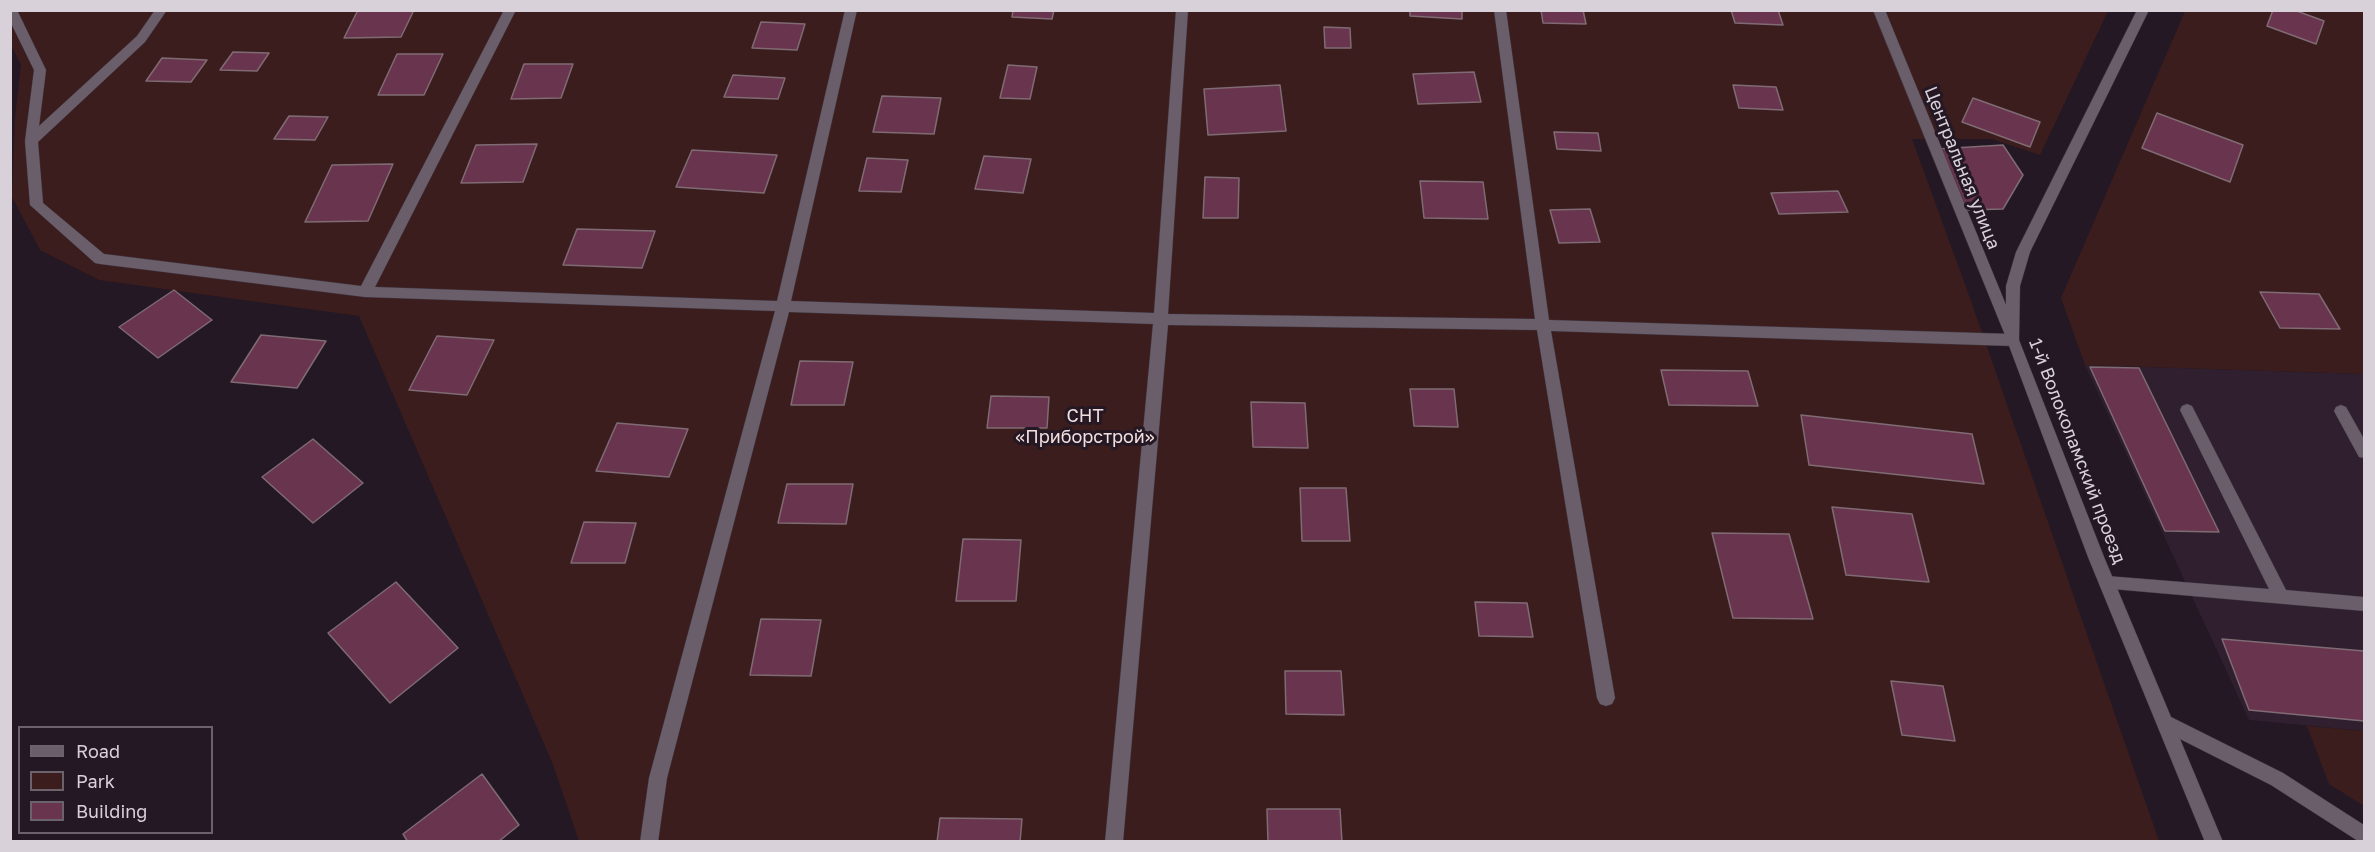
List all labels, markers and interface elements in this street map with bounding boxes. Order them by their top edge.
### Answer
street label: Центральная улица [1919,83,2005,253]
street label: 1-й Волоколамский проезд [2024,335,2130,567]
park label: СНТ «Приборстрой» [1015,405,1155,448]
legend [18,726,213,834]
text: Road [76,740,120,762]
text: Park [76,770,115,792]
text: Building [76,800,147,822]

